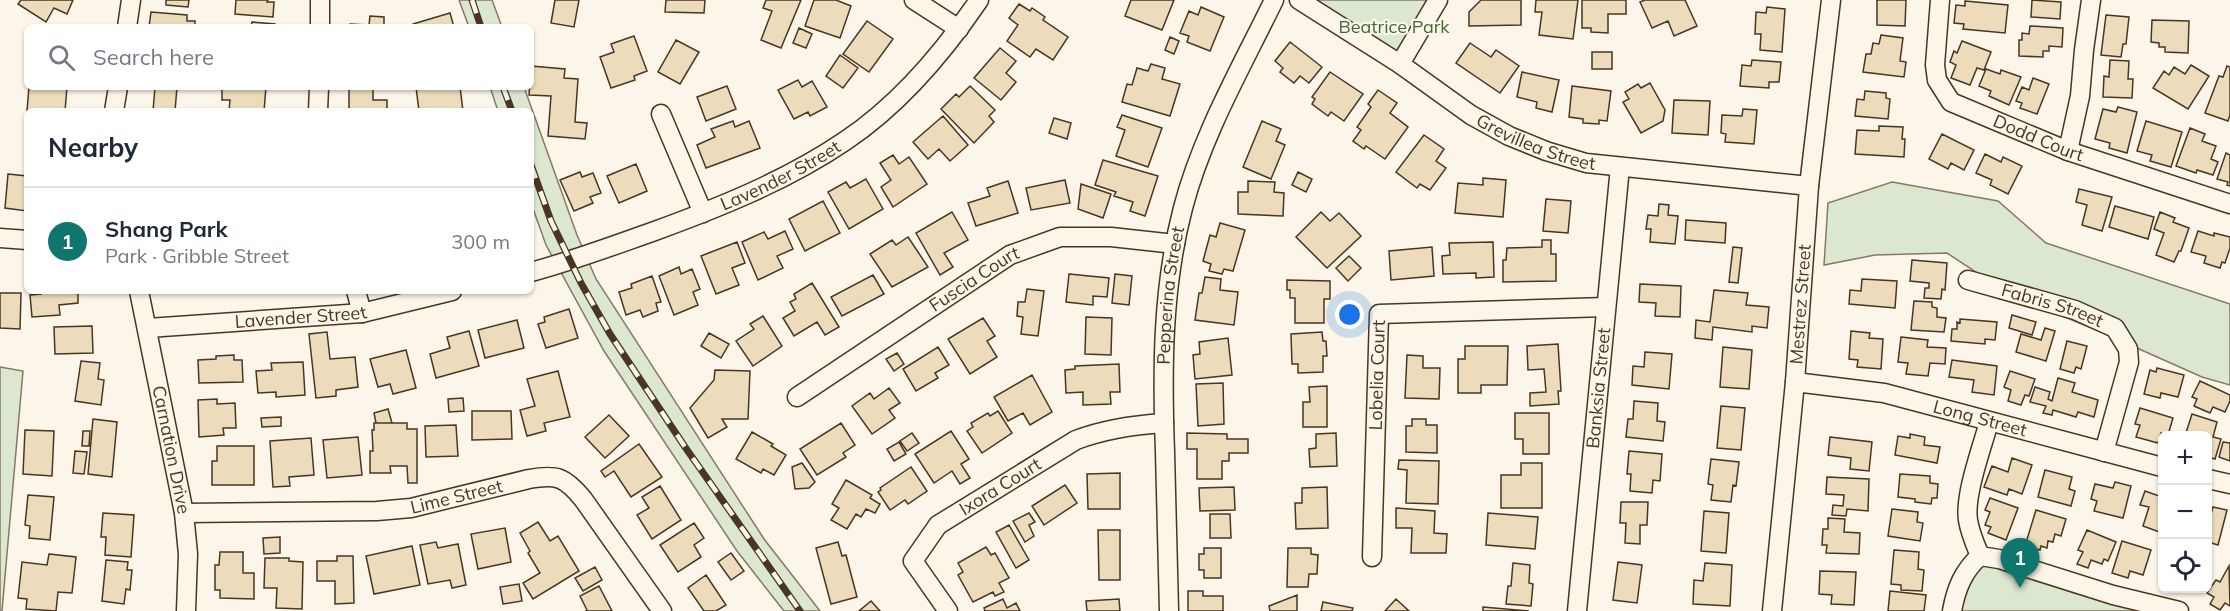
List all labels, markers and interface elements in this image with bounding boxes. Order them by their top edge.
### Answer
park label: Beatrice Park [1338,15,1450,38]
search box [24,24,534,90]
icon: search [45,41,78,74]
text: Search here [93,43,214,71]
street label: Grevillea Street [1472,108,1597,175]
street label: Dodd Court [1990,109,2087,166]
text: Nearby [48,131,138,164]
street label: Lavender Street [717,135,845,215]
text: Shang Park [105,215,228,243]
street label: Pepperina Street [1152,224,1189,365]
text: 1 [62,229,74,254]
text: 300 m [451,229,510,254]
street label: Fuscia Court [924,241,1022,317]
text: Park · Gribble Street [105,243,289,268]
street label: Mestrez Street [1784,243,1816,365]
street label: Fabris Street [1999,278,2107,332]
street label: Lavender Street [234,300,369,333]
your location [1335,300,1364,329]
street label: Lobelia Court [1364,320,1390,431]
street label: Banksia Street [1581,327,1615,449]
street label: Carnation Drive [147,383,196,516]
street label: Long Street [1931,395,2029,442]
map controls [2158,431,2212,593]
button: + [2158,431,2212,485]
street label: Ixora Court [955,452,1045,520]
street label: Lime Street [408,474,505,519]
button: − [2158,485,2212,539]
pin: 1 [2000,538,2040,588]
button: locate [2158,539,2212,593]

